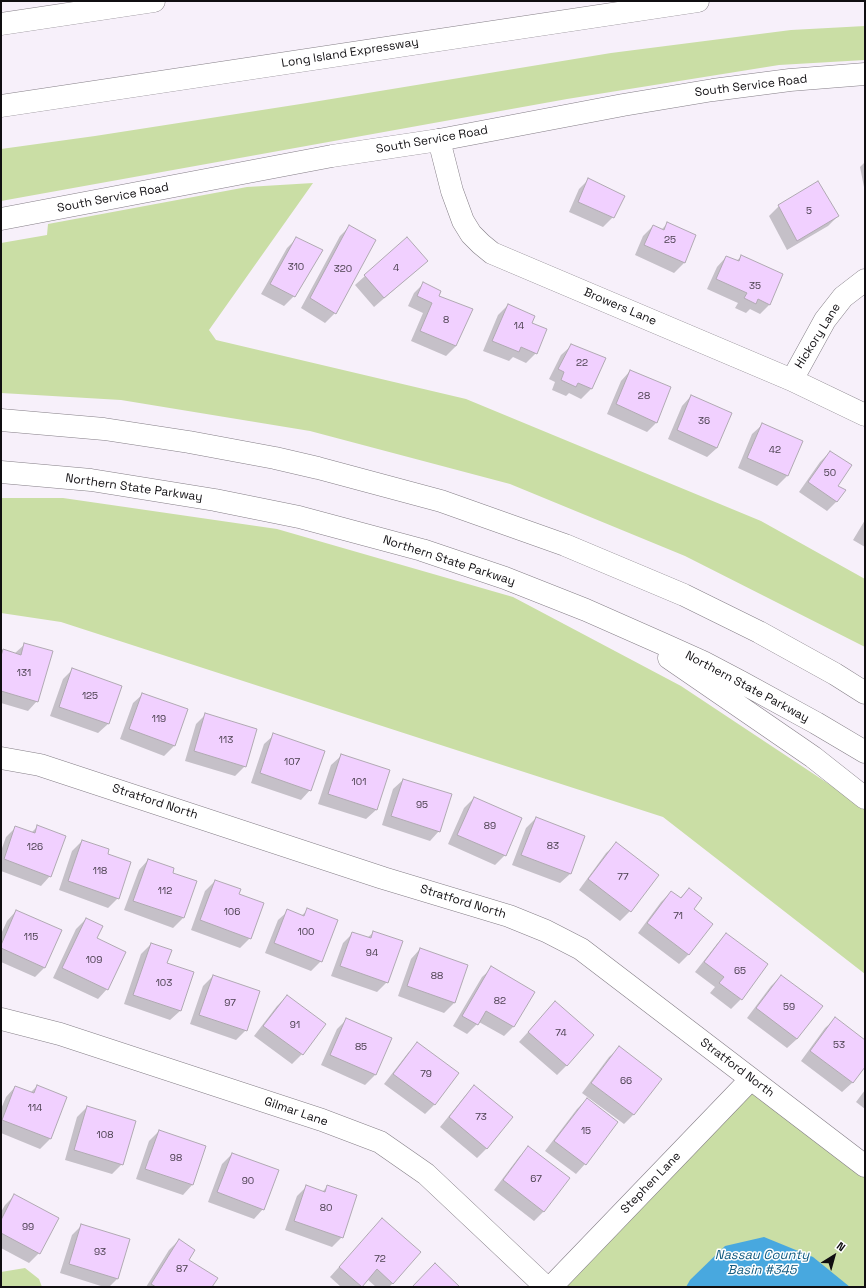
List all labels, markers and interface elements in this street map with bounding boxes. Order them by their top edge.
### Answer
street label: Long Island Expressway [280,35,420,71]
street label: South Service Road [694,72,808,100]
street label: South Service Road [375,123,489,157]
street label: South Service Road [56,180,170,216]
house number: 5 [806,205,812,217]
house number: 25 [664,234,676,246]
house number: 310 [288,261,304,273]
house number: 4 [393,262,399,274]
house number: 320 [334,263,352,275]
house number: 35 [749,280,761,292]
street label: Browers Lane [581,285,659,329]
street label: Hickory Lane [792,301,844,371]
house number: 8 [443,314,449,326]
house number: 14 [514,320,524,332]
house number: 22 [576,357,588,369]
house number: 28 [638,390,650,402]
house number: 36 [698,415,710,427]
house number: 42 [769,444,781,456]
house number: 50 [824,467,836,479]
street label: Northern State Parkway [65,471,203,505]
street label: Northern State Parkway [381,533,517,589]
street label: Northern State Parkway [683,648,811,726]
house number: 131 [17,667,31,679]
house number: 125 [82,690,98,702]
house number: 119 [152,713,166,725]
house number: 113 [219,734,233,746]
house number: 107 [284,756,300,768]
house number: 101 [352,776,366,788]
street label: Stratford North [110,781,200,823]
house number: 95 [416,799,428,811]
house number: 89 [484,820,496,832]
house number: 83 [547,840,559,852]
house number: 126 [27,841,43,853]
house number: 118 [93,865,107,877]
house number: 77 [617,871,629,883]
street label: Stratford North [418,882,508,922]
house number: 112 [158,885,172,897]
house number: 106 [224,906,240,918]
house number: 71 [673,910,683,922]
house number: 100 [298,926,314,938]
house number: 115 [24,931,38,943]
house number: 94 [366,947,378,959]
house number: 109 [86,954,102,966]
house number: 65 [734,965,746,977]
house number: 88 [431,970,443,982]
house number: 103 [156,977,172,989]
house number: 82 [494,995,506,1007]
house number: 97 [224,997,236,1009]
house number: 59 [783,1001,795,1013]
house number: 91 [290,1019,300,1031]
house number: 74 [555,1027,567,1039]
street label: Stratford North [697,1035,777,1101]
house number: 53 [833,1039,845,1051]
house number: 85 [355,1041,367,1053]
house number: 79 [420,1068,432,1080]
house number: 66 [620,1075,632,1087]
street label: Gilmar Lane [262,1094,330,1130]
house number: 114 [28,1102,42,1114]
house number: 73 [475,1111,487,1123]
house number: 15 [581,1125,591,1137]
house number: 108 [97,1129,113,1141]
street label: Stephen Lane [618,1149,684,1217]
house number: 98 [170,1152,182,1164]
house number: 67 [530,1173,542,1185]
house number: 90 [242,1175,254,1187]
house number: 80 [320,1202,332,1214]
house number: 99 [22,1221,34,1233]
north arrow [814,1236,854,1276]
text: N [834,1239,848,1254]
house number: 93 [94,1246,106,1258]
water label: Nassau County Basin #345 [715,1247,809,1278]
house number: 72 [374,1253,386,1265]
house number: 87 [176,1263,188,1275]

